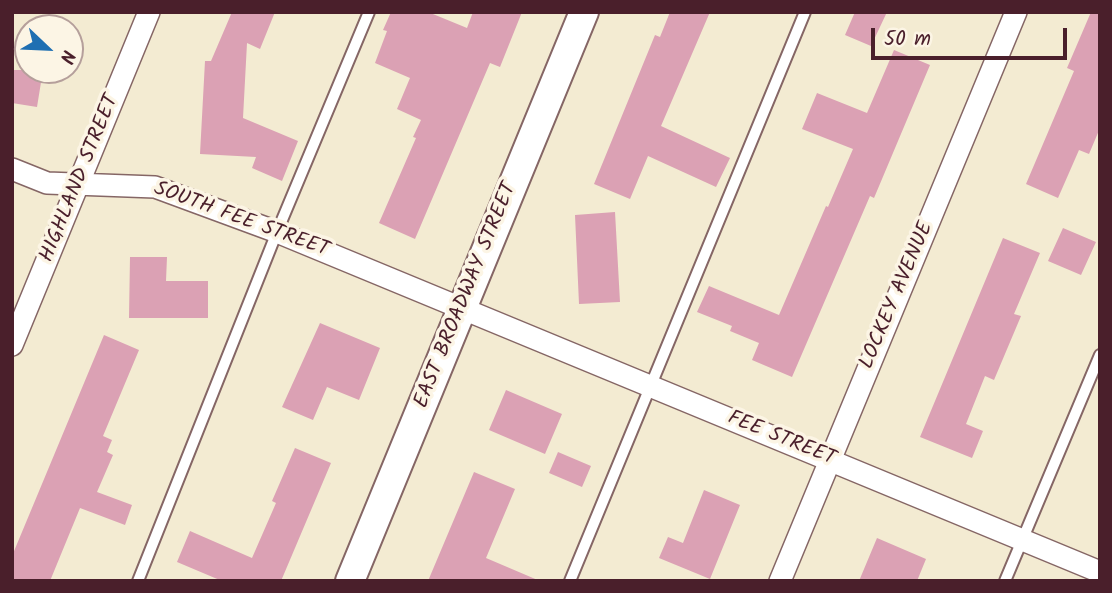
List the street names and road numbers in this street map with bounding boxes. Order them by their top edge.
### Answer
street label: HIGHLAND STREET [36,92,126,266]
street label: SOUTH FEE STREET [150,178,332,264]
street label: EAST BROADWAY STREET [410,180,524,412]
street label: LOCKEY AVENUE [856,219,940,373]
street label: FEE STREET [723,407,839,473]

